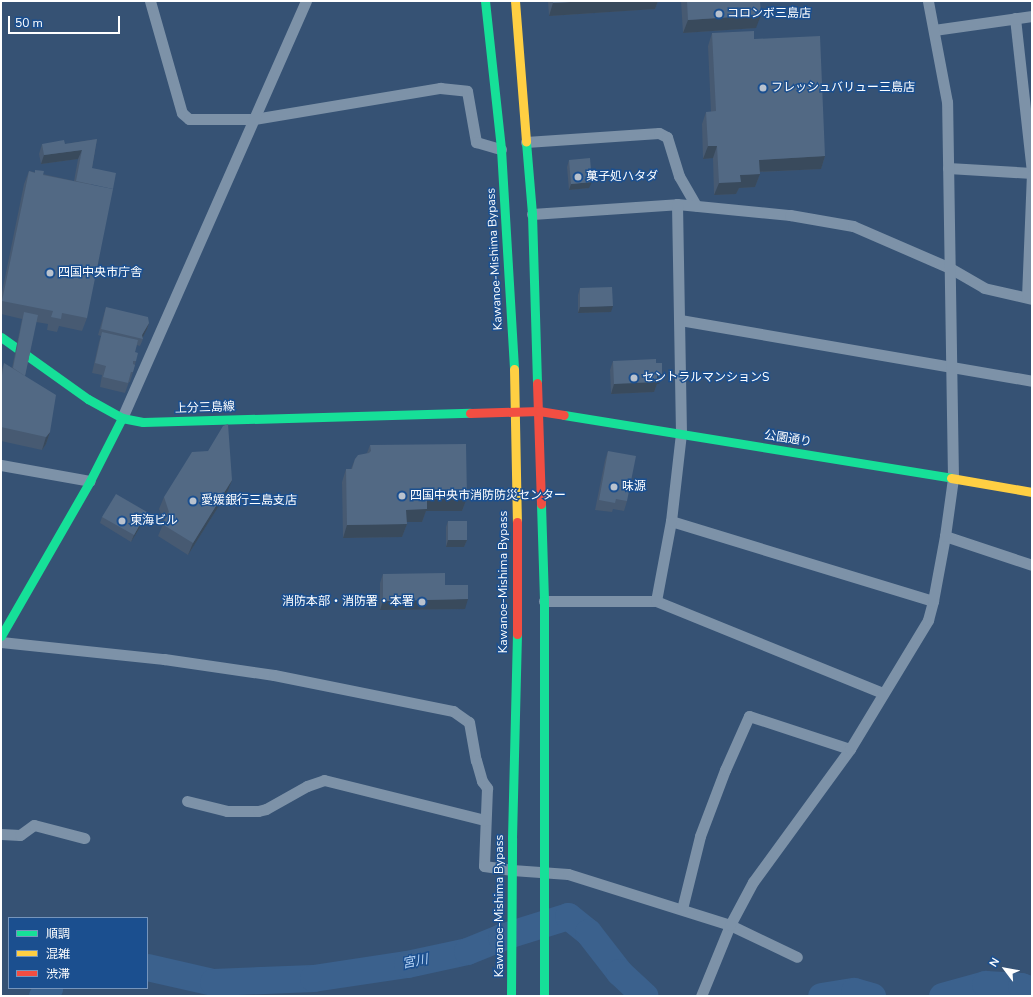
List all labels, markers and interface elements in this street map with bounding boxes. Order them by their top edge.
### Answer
place label: コロンボ三島店 [727,7,811,21]
scale bar [10,8,122,34]
marker: コロンボ三島店 [714,9,724,19]
text: 50 m [15,15,43,31]
place label: フレッシュバリュー三島店 [771,81,915,95]
marker: フレッシュバリュー三島店 [758,83,768,93]
place label: 菓子処ハタダ [586,170,658,184]
marker: 菓子処ハタダ [573,172,583,182]
street label: Kawanoe-Mishima Bypass [484,187,506,331]
place label: 四国中央市庁舎 [58,266,142,280]
marker: 四国中央市庁舎 [45,268,55,278]
place label: セントラルマンションS [642,371,769,385]
marker: セントラルマンションS [629,373,639,383]
street label: 上分三島線 [175,400,235,416]
street label: 公園通り [763,428,813,450]
place label: 味源 [622,480,646,494]
marker: 味源 [609,482,619,492]
place label: 四国中央市消防防災センター [410,489,566,503]
marker: 四国中央市消防防災センター [397,491,407,501]
place label: 愛媛銀行三島支店 [201,494,297,508]
marker: 愛媛銀行三島支店 [188,496,198,506]
street label: Kawanoe-Mishima Bypass [497,511,511,653]
place label: 東海ビル [130,514,178,528]
marker: 東海ビル [117,516,127,526]
place label: 消防本部・消防署・本署 [282,595,414,609]
marker: 消防本部・消防署・本署 [417,597,427,607]
street label: Kawanoe-Mishima Bypass [493,835,507,977]
legend [8,917,148,989]
text: 順調 [46,926,70,942]
text: 混雑 [46,946,70,962]
north arrow [985,949,1025,989]
water label: 宮川 [401,952,429,972]
text: N [986,955,1003,970]
text: 渋滞 [46,966,70,982]

